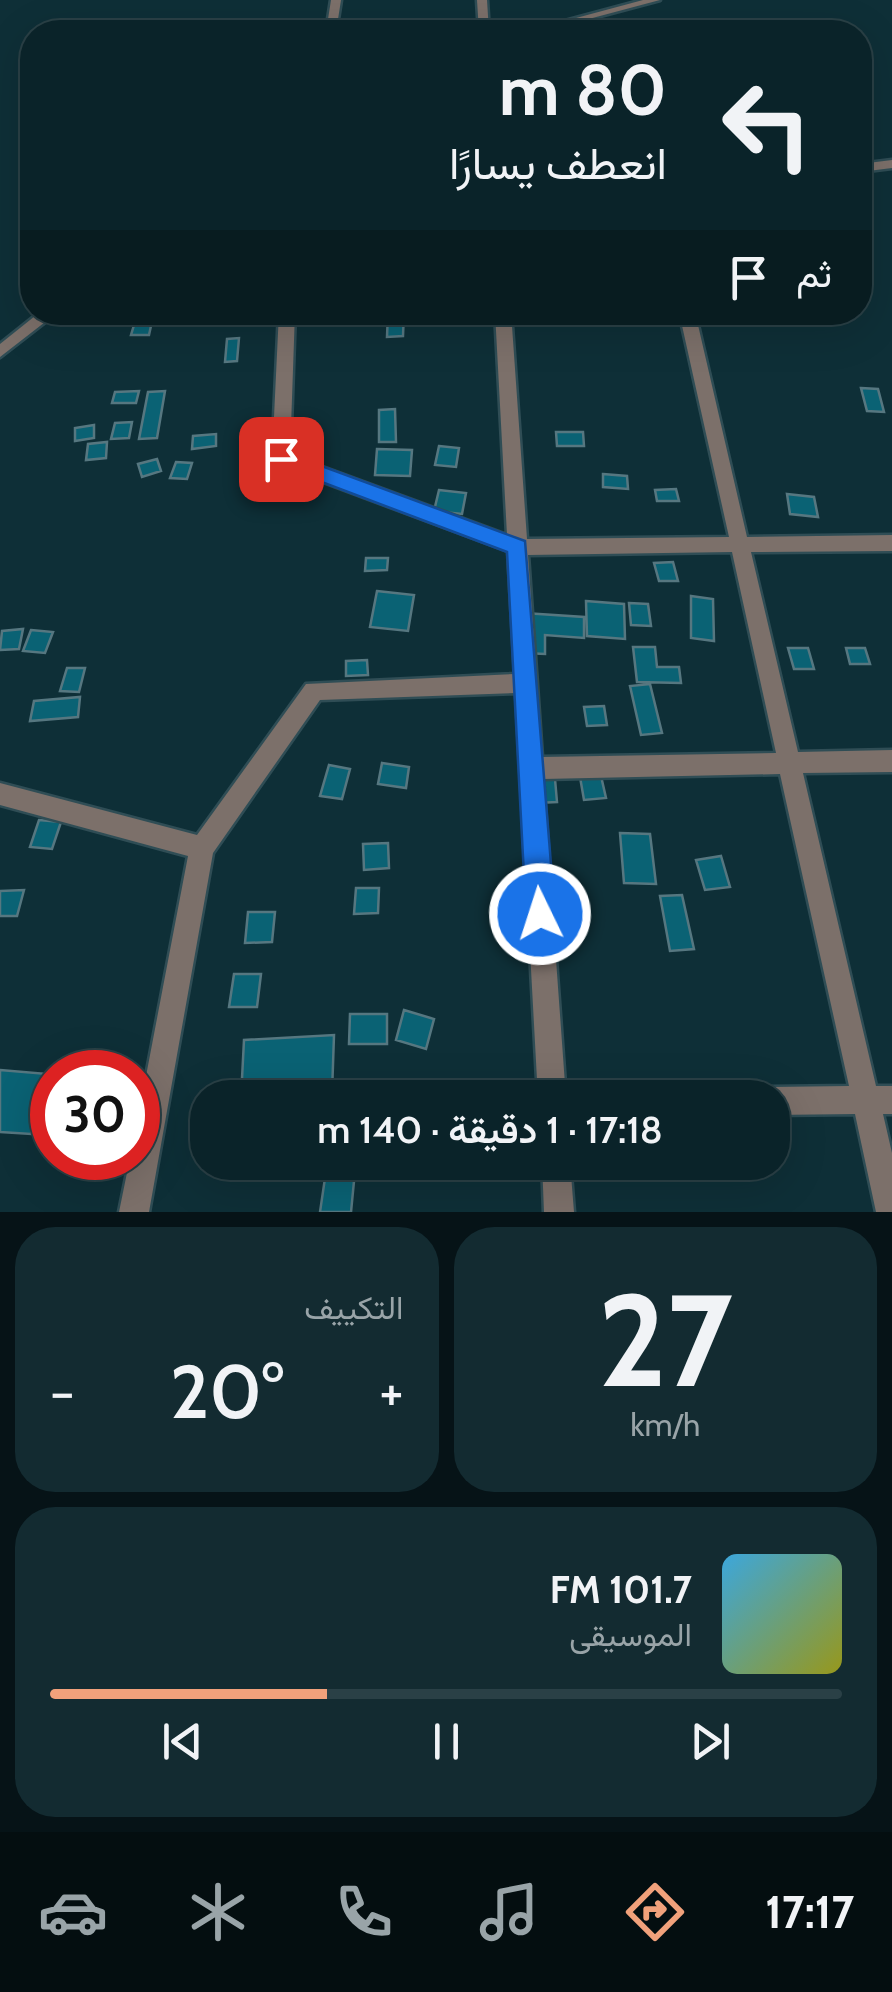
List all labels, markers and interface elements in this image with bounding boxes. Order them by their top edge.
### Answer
text: 80 m [499,47,667,133]
icon: left [702,60,832,190]
text: انعطف يسارًا [449,136,667,190]
icon: arrive [721,250,776,305]
text: ثم [796,250,832,297]
pin [239,417,324,502]
icon: arrive [254,432,309,487]
position arrow [488,862,592,966]
speed limit sign: 30 [30,1050,160,1180]
text: 17:18 · 1 دقيقة · 140 m [317,1106,663,1153]
text: 27 [598,1261,733,1419]
text: التكييف [304,1288,404,1327]
text: 20° [170,1346,284,1437]
text: − [50,1358,74,1425]
text: + [379,1358,404,1425]
text: km/h [630,1405,700,1444]
text: 101.7 FM [550,1566,692,1613]
text: الموسيقى [569,1615,692,1654]
icon: previous [155,1714,210,1769]
icon: pause [419,1714,474,1769]
icon: next [683,1714,738,1769]
icon: car [38,1877,108,1947]
icon: climate [183,1877,253,1947]
icon: phone [329,1877,399,1947]
icon: music [474,1877,544,1947]
icon: directions [620,1877,690,1947]
text: 17:17 [765,1885,854,1939]

